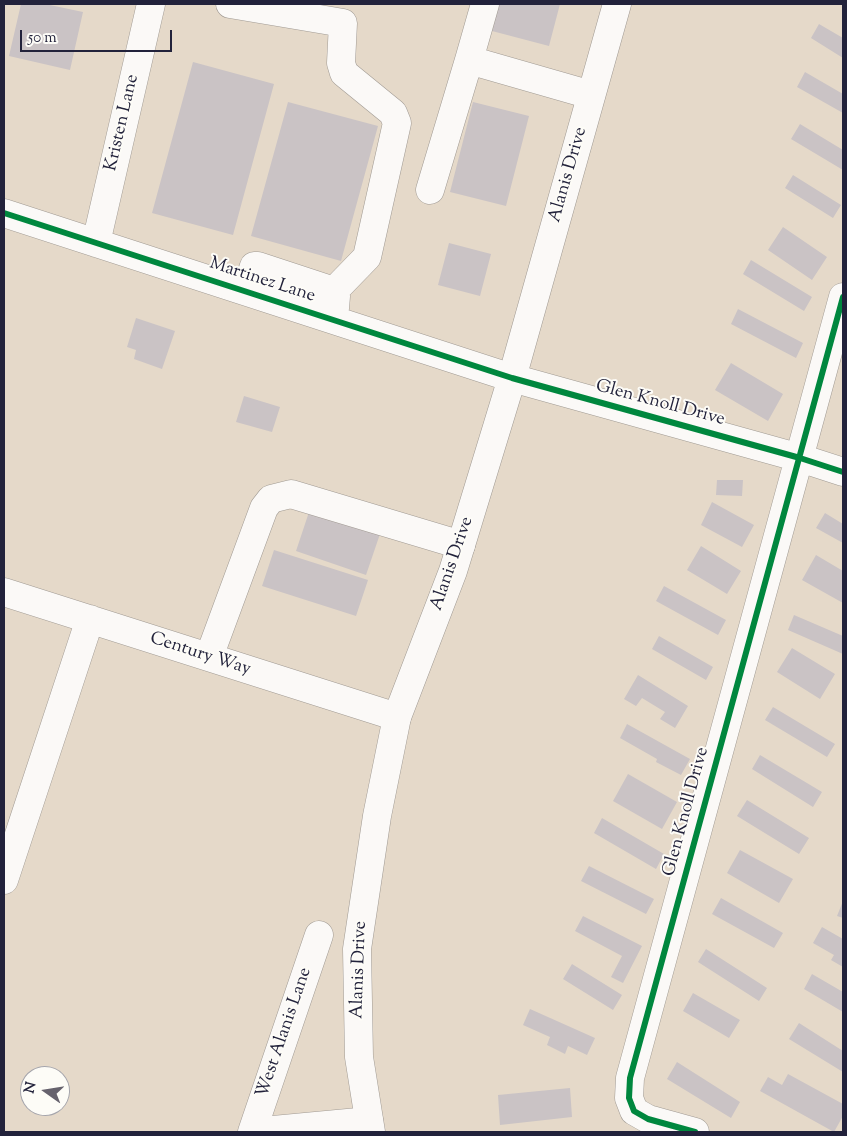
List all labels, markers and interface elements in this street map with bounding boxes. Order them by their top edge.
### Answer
scale bar [22,20,175,52]
text: 50 m [28,28,57,49]
street label: Kristen Lane [101,73,145,173]
street label: Alanis Drive [545,125,593,225]
street label: Martinez Lane [206,254,318,308]
street label: Glen Knoll Drive [593,376,727,432]
street label: Alanis Drive [427,514,479,614]
street label: Century Way [147,629,253,681]
street label: Glen Knoll Drive [659,745,715,879]
street label: Alanis Drive [347,921,373,1019]
street label: West Alanis Lane [253,965,317,1101]
north arrow [20,1066,70,1116]
text: N [20,1080,42,1096]

